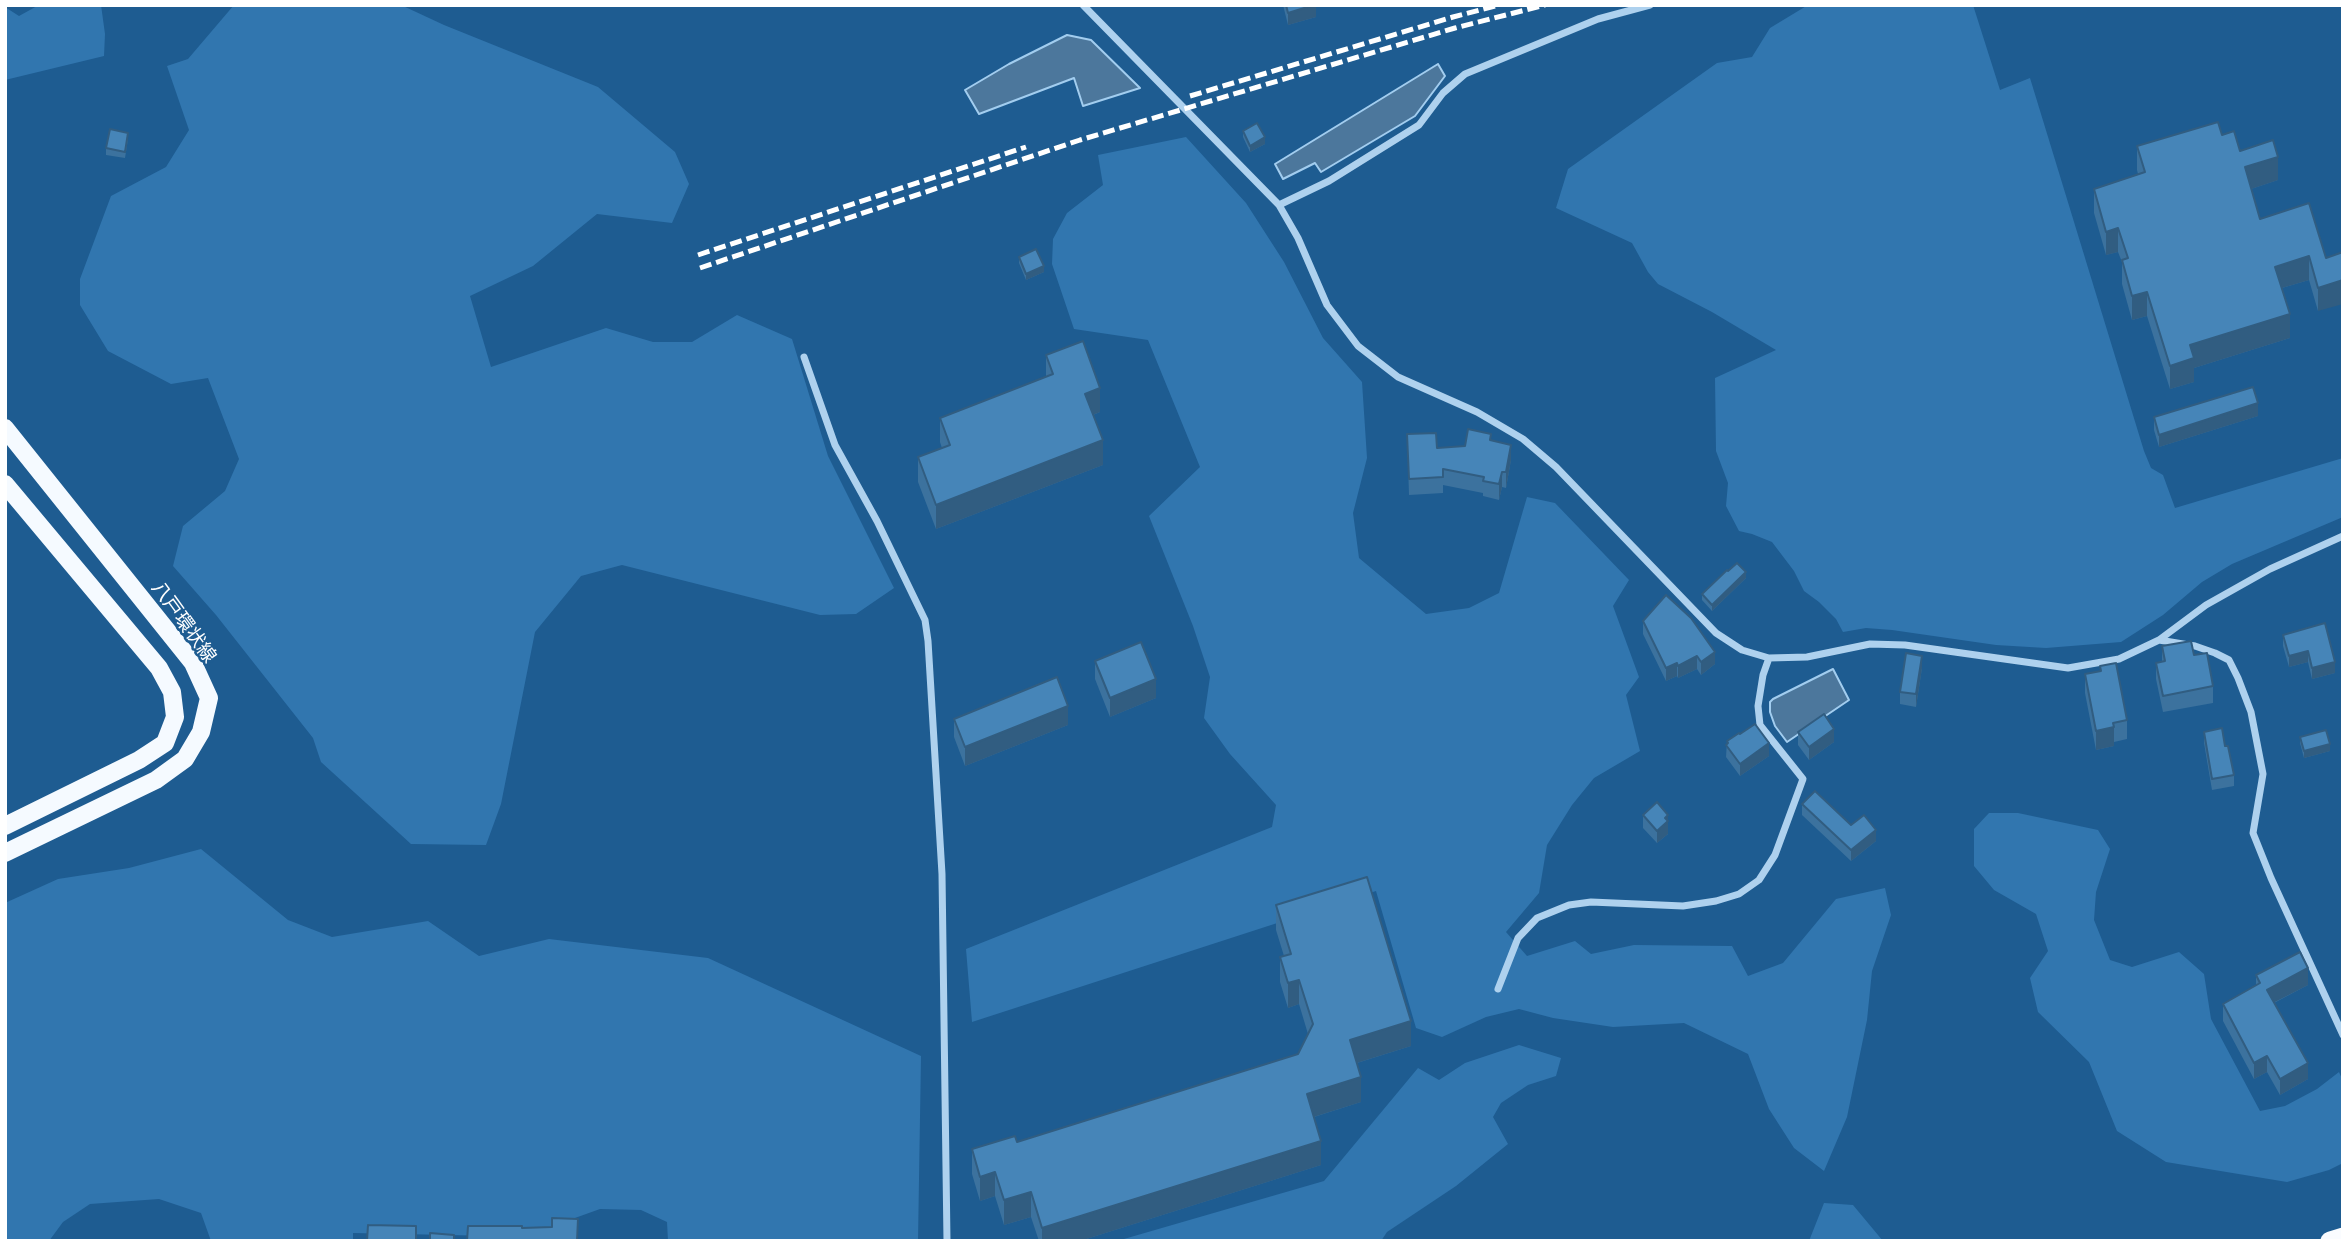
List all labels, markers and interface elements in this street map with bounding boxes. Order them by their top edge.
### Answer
street label: 八戸環状線 [147,577,221,667]

